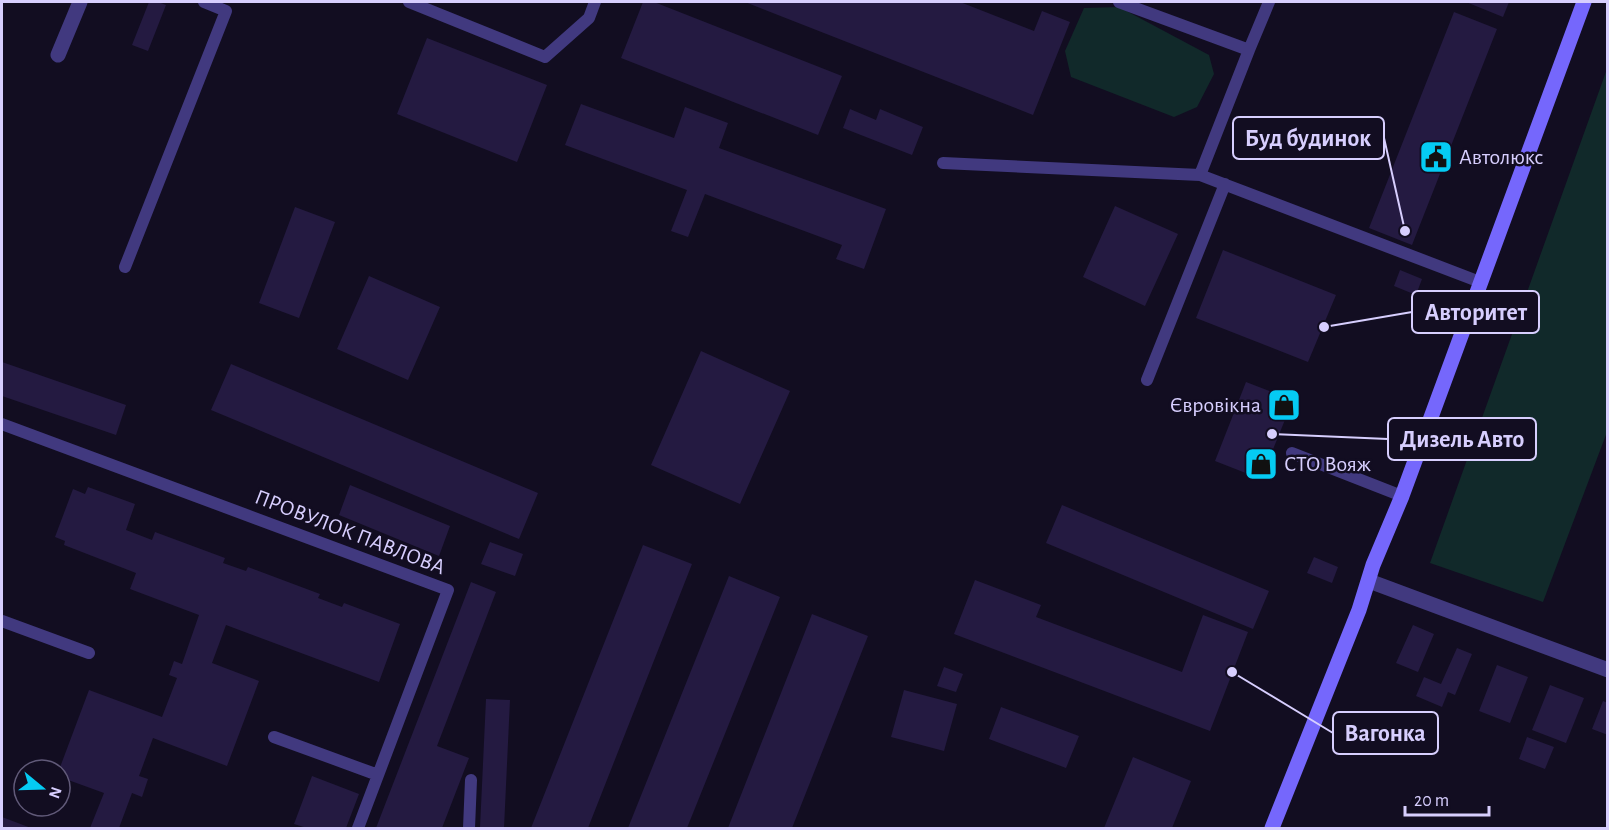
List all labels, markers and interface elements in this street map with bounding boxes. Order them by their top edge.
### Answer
callout: Буд будинок [1233,117,1384,159]
text: Буд будинок [1245,127,1371,151]
public building icon: Автолюкс [1418,139,1454,175]
place label: Автолюкс [1459,146,1543,168]
callout: Авторитет [1412,291,1539,333]
text: Авторитет [1425,301,1528,325]
shop icon: Євровікна [1266,387,1302,423]
place label: Євровікна [1170,394,1261,416]
callout: Дизель Авто [1388,418,1536,460]
text: Дизель Авто [1400,428,1524,452]
shop icon: СТО Вояж [1243,446,1279,482]
place label: СТО Вояж [1284,453,1371,475]
street label: ПРОВУЛОК ПАВЛОВА [252,486,448,578]
callout: Вагонка [1333,712,1438,754]
text: Вагонка [1344,722,1426,746]
north arrow [12,758,72,818]
scale bar [1405,779,1489,817]
text: N [46,785,65,800]
text: 20 m [1414,792,1449,810]

